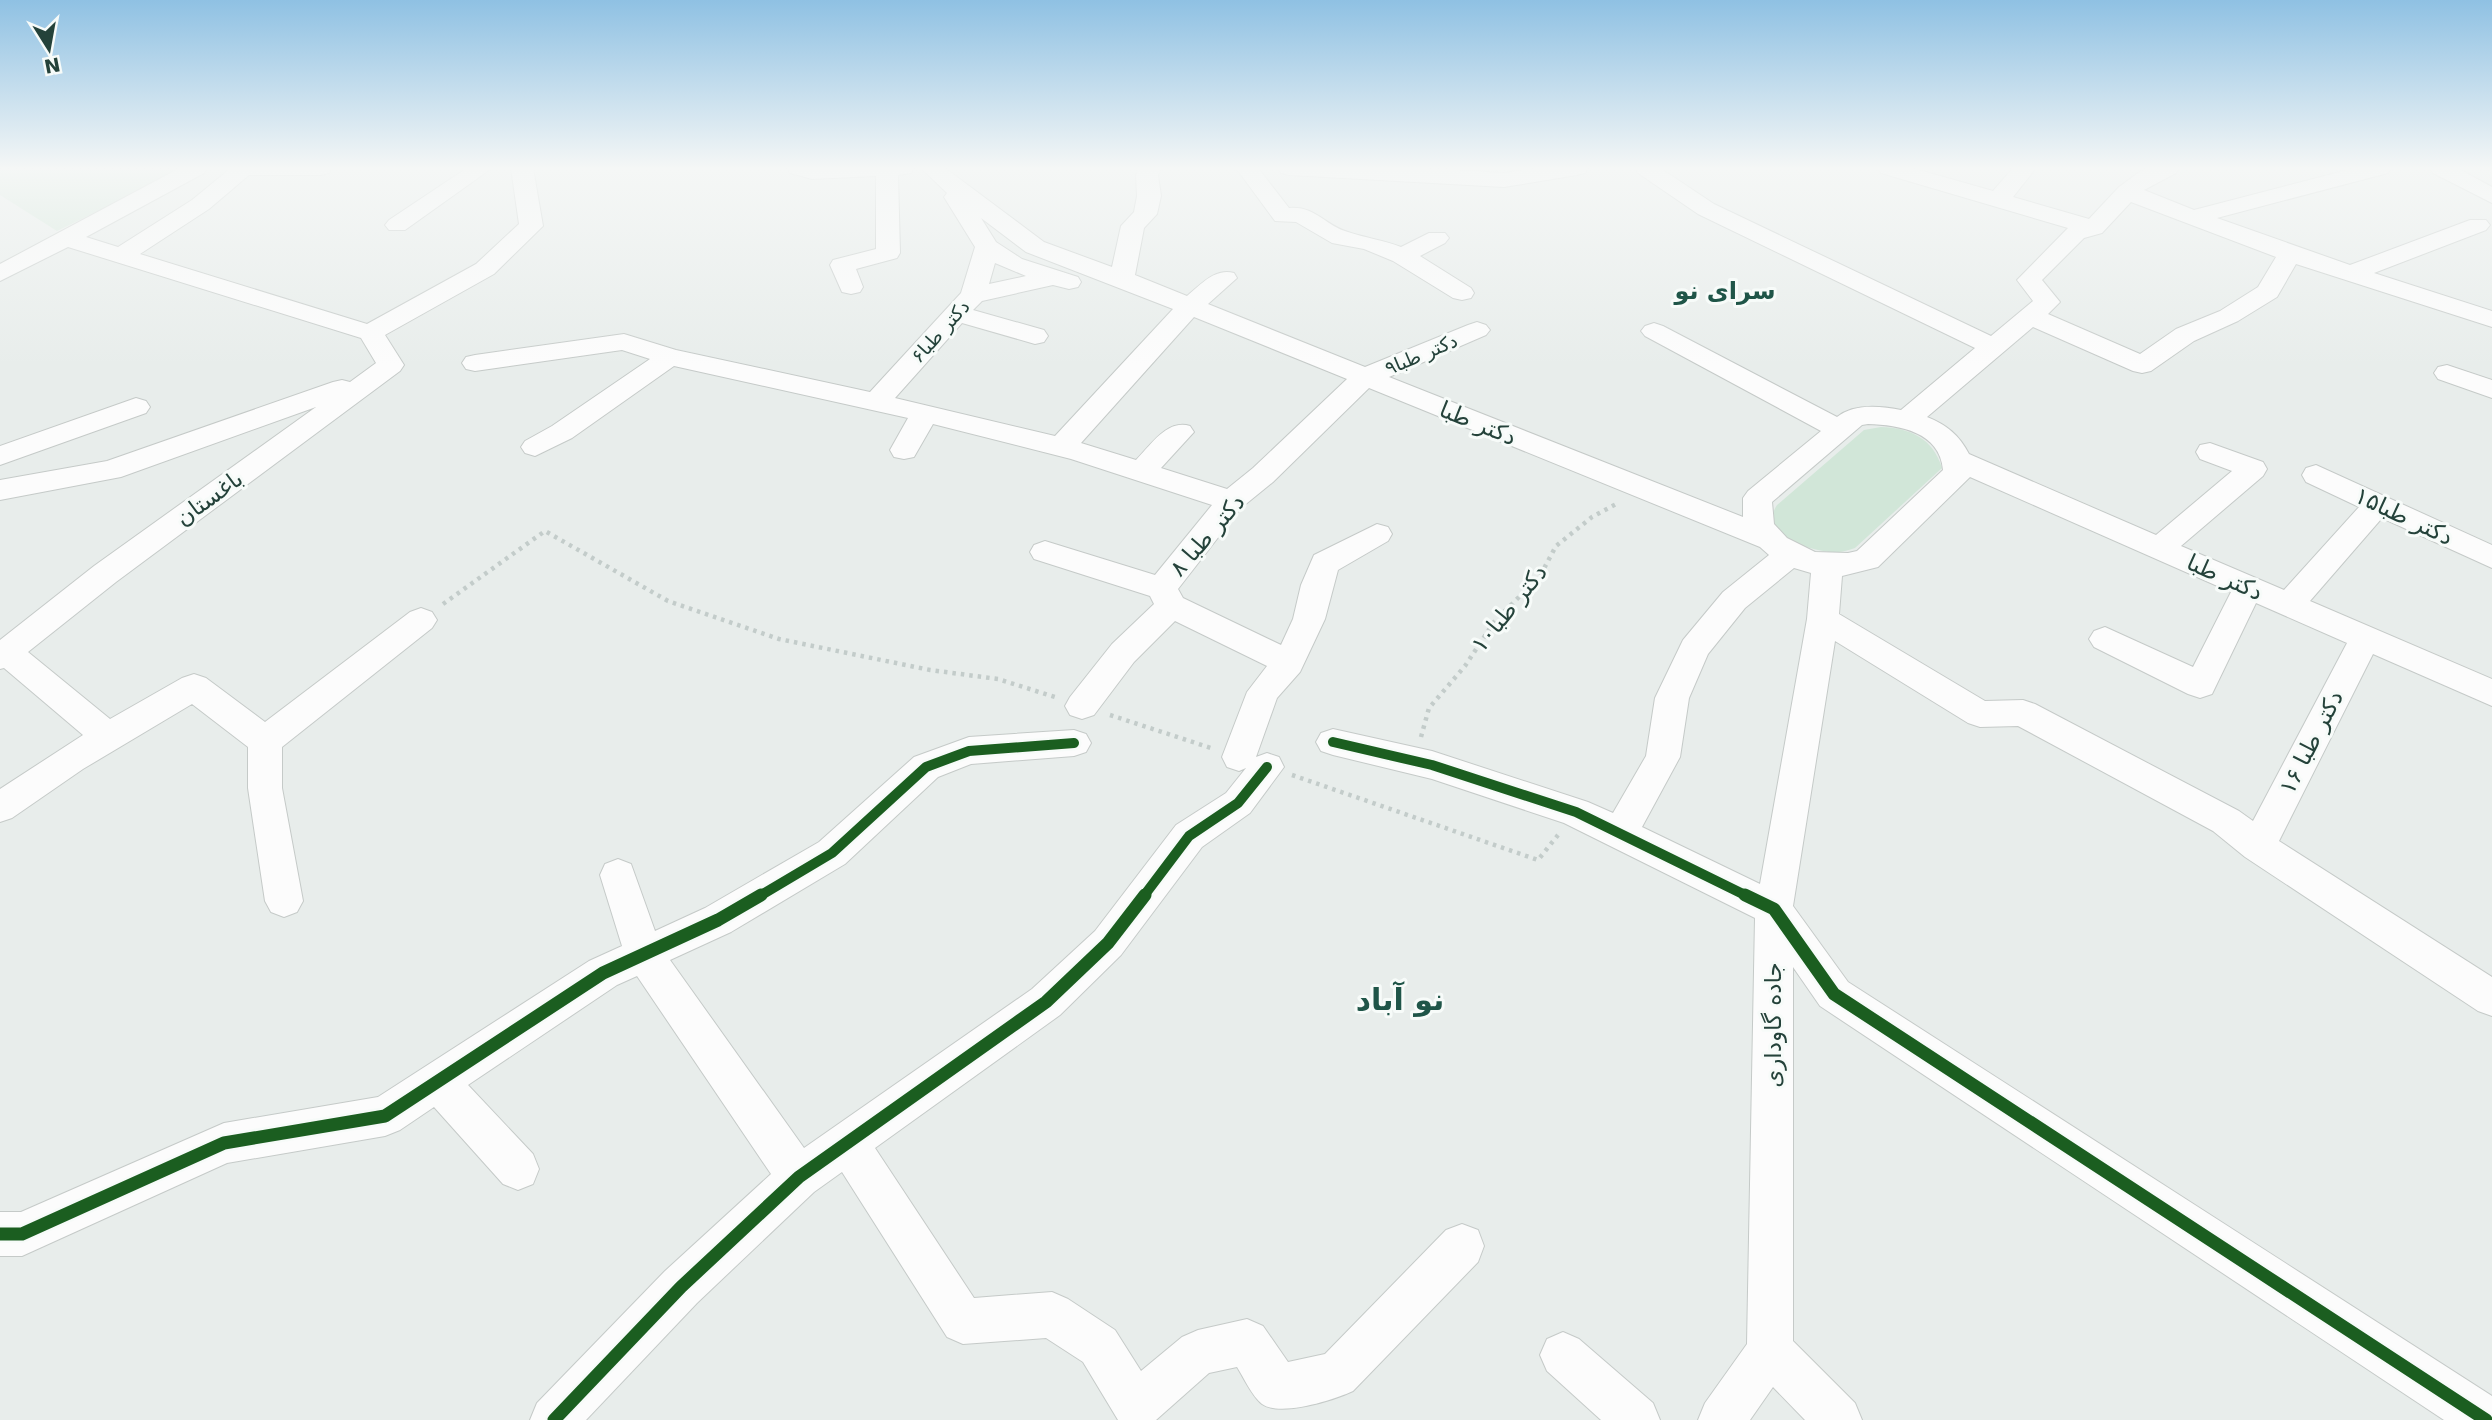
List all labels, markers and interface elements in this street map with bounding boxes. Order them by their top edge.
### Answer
north arrow [14,14,84,84]
text: N [42,53,62,78]
district label: سرای نو [1673,277,1776,305]
street label: دکتر طبا۶ [906,295,975,368]
street label: دکتر طبا۹ [1381,329,1461,380]
street label: دکتر طبا [1435,396,1520,451]
street label: باغستان [170,465,248,531]
street label: دکتر طبا۱۵ [2350,482,2457,551]
street label: دکتر طبا ۸ [1164,489,1250,582]
street label: دکتر طبا [2183,549,2267,606]
street label: دکتر طبا۱۰ [1466,559,1553,658]
street label: دکتر طبا ۱۶ [2274,686,2349,798]
street label: جاده گاوداری [1760,962,1787,1088]
district label: نو آباد [1356,981,1444,1017]

